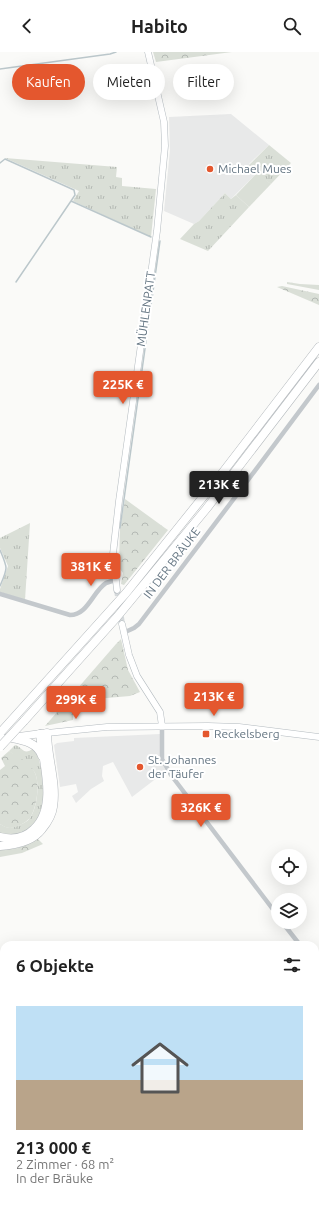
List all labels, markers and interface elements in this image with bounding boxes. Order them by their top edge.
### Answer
icon: back [16,15,38,37]
icon: search [281,15,303,37]
text: Habito [131,16,188,36]
chip: Kaufen [12,64,85,100]
chip: Mieten [93,64,165,100]
chip: Filter [173,64,234,100]
place label: Michael Mues [218,162,292,175]
marker: Michael Mues [205,164,215,174]
street label: MÜHLENPATT [134,270,157,347]
pin: 225K € [90,371,156,405]
text: 225K € [102,377,144,391]
pin: 213K € [186,471,252,505]
text: 213K € [198,477,240,491]
street label: IN DER BRÄUKE [141,525,203,601]
pin: 381K € [58,553,124,587]
text: 381K € [70,559,112,573]
pin: 213K € [181,683,247,717]
pin: 299K € [43,686,109,720]
text: 213K € [193,689,235,703]
text: 299K € [55,692,97,706]
place label: Reckelsberg [214,727,280,740]
marker: Reckelsberg [201,729,211,739]
place label: St. Johannes der Täufer [148,753,216,780]
marker: St. Johannes der Täufer [135,762,145,772]
pin: 326K € [168,794,234,828]
text: 326K € [180,800,222,814]
map controls [271,849,307,929]
button: locate [271,849,307,885]
button: layers [271,893,307,929]
icon: filters [281,954,303,976]
text: 6 Objekte [16,956,94,975]
icon: home [124,1032,196,1104]
text: 213 000 € [16,1138,91,1157]
text: 2 Zimmer · 68 m² [16,1157,114,1171]
text: In der Bräuke [16,1171,93,1185]

